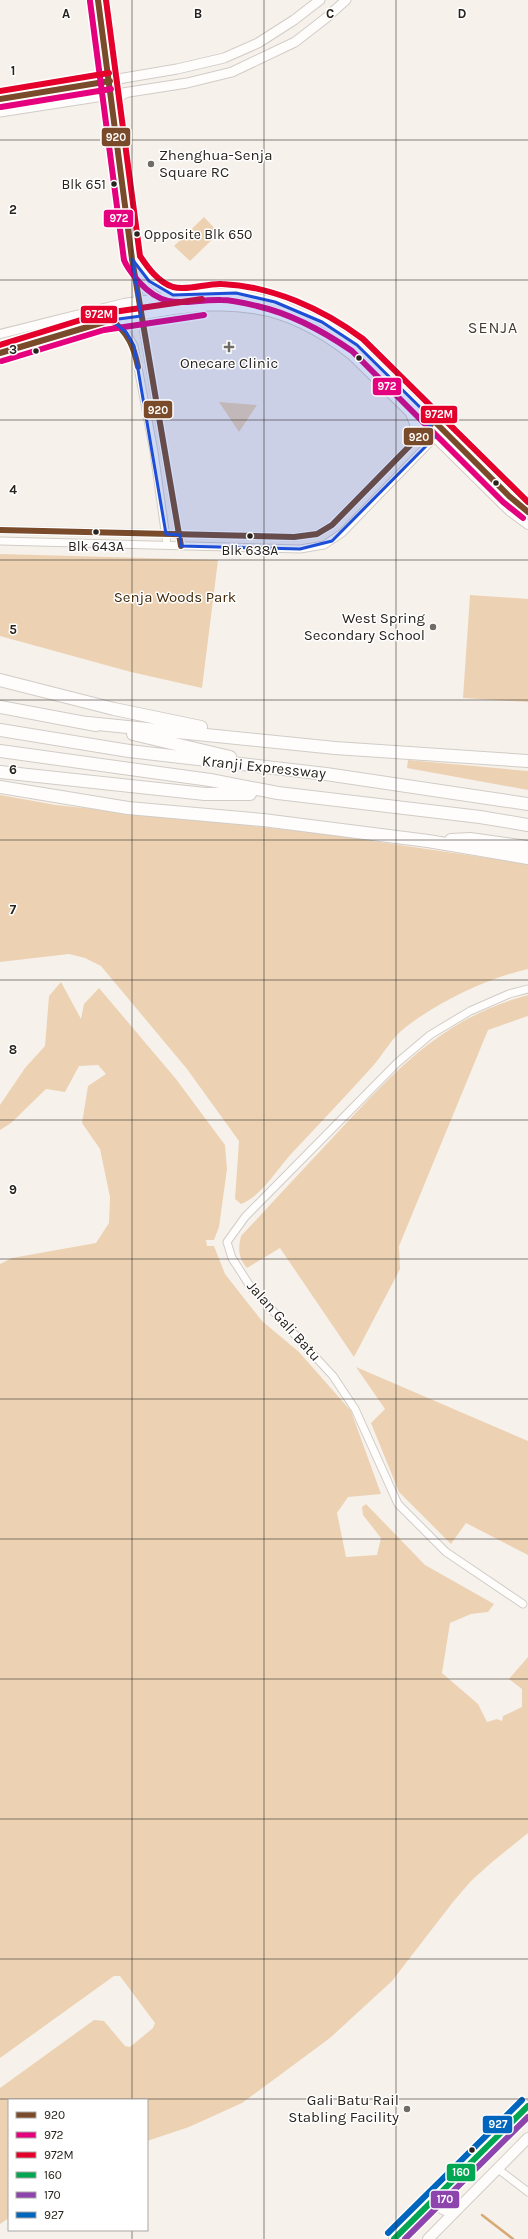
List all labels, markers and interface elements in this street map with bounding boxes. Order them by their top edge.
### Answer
text: A [62,6,70,21]
text: B [194,6,202,21]
text: C [326,6,334,21]
text: D [458,6,467,21]
text: 1 [11,63,15,78]
line badge: 920 [101,127,131,147]
text: 920 [106,131,126,144]
place label: Zhenghua-Senja Square RC [159,146,273,181]
marker: Zhenghua-Senja Square RC [146,159,156,169]
place label: Blk 651 [62,176,106,193]
marker: Blk 651 [109,179,119,189]
text: 2 [9,202,17,217]
line badge: 972 [103,209,134,228]
text: 972 [110,212,129,225]
place label: Opposite Blk 650 [144,226,252,243]
marker: Opposite Blk 650 [132,229,142,239]
line badge: 972M [80,305,118,324]
text: 972M [85,308,113,321]
district label: SENJA [468,318,518,337]
marker: Onecare Clinic [223,341,235,353]
text: 3 [9,342,17,357]
unlabelled marker [31,346,41,356]
unlabelled marker [354,353,364,363]
place label: Onecare Clinic [180,354,278,372]
line badge: 972 [372,377,402,396]
text: 972 [378,380,397,393]
line badge: 920 [143,400,173,419]
text: 920 [148,404,168,417]
line badge: 972M [420,405,458,424]
text: 972M [425,408,453,421]
line badge: 920 [403,427,434,446]
text: 920 [409,431,429,444]
unlabelled marker [491,478,501,488]
text: 4 [9,482,17,497]
marker: Blk 643A [91,527,101,537]
marker: Blk 638A [245,531,255,541]
place label: Blk 643A [68,538,124,555]
place label: Blk 638A [222,542,278,559]
park label: Senja Woods Park [114,588,236,606]
place label: West Spring Secondary School [304,609,426,644]
text: 5 [9,622,17,637]
marker: West Spring Secondary School [428,622,438,632]
street label: Kranji Expressway [201,752,327,782]
text: 6 [9,762,17,777]
text: 7 [10,902,17,917]
text: 8 [9,1042,17,1057]
text: 9 [9,1182,17,1197]
street label: Jalan Gali Batu [243,1277,325,1365]
place label: Gali Batu Rail Stabling Facility [288,2091,399,2126]
legend [8,2099,148,2231]
marker: Gali Batu Rail Stabling Facility [402,2104,412,2114]
text: 920 [44,2108,65,2122]
line badge: 927 [482,2115,513,2134]
text: 927 [489,2118,508,2131]
text: 972 [44,2128,64,2142]
unlabelled marker [467,2145,477,2155]
text: 972M [44,2148,74,2162]
line badge: 160 [446,2163,476,2182]
text: 160 [452,2166,470,2179]
text: 160 [44,2168,62,2182]
text: 170 [44,2188,61,2202]
line badge: 170 [430,2190,460,2209]
text: 170 [437,2193,453,2206]
text: 927 [44,2208,64,2222]

